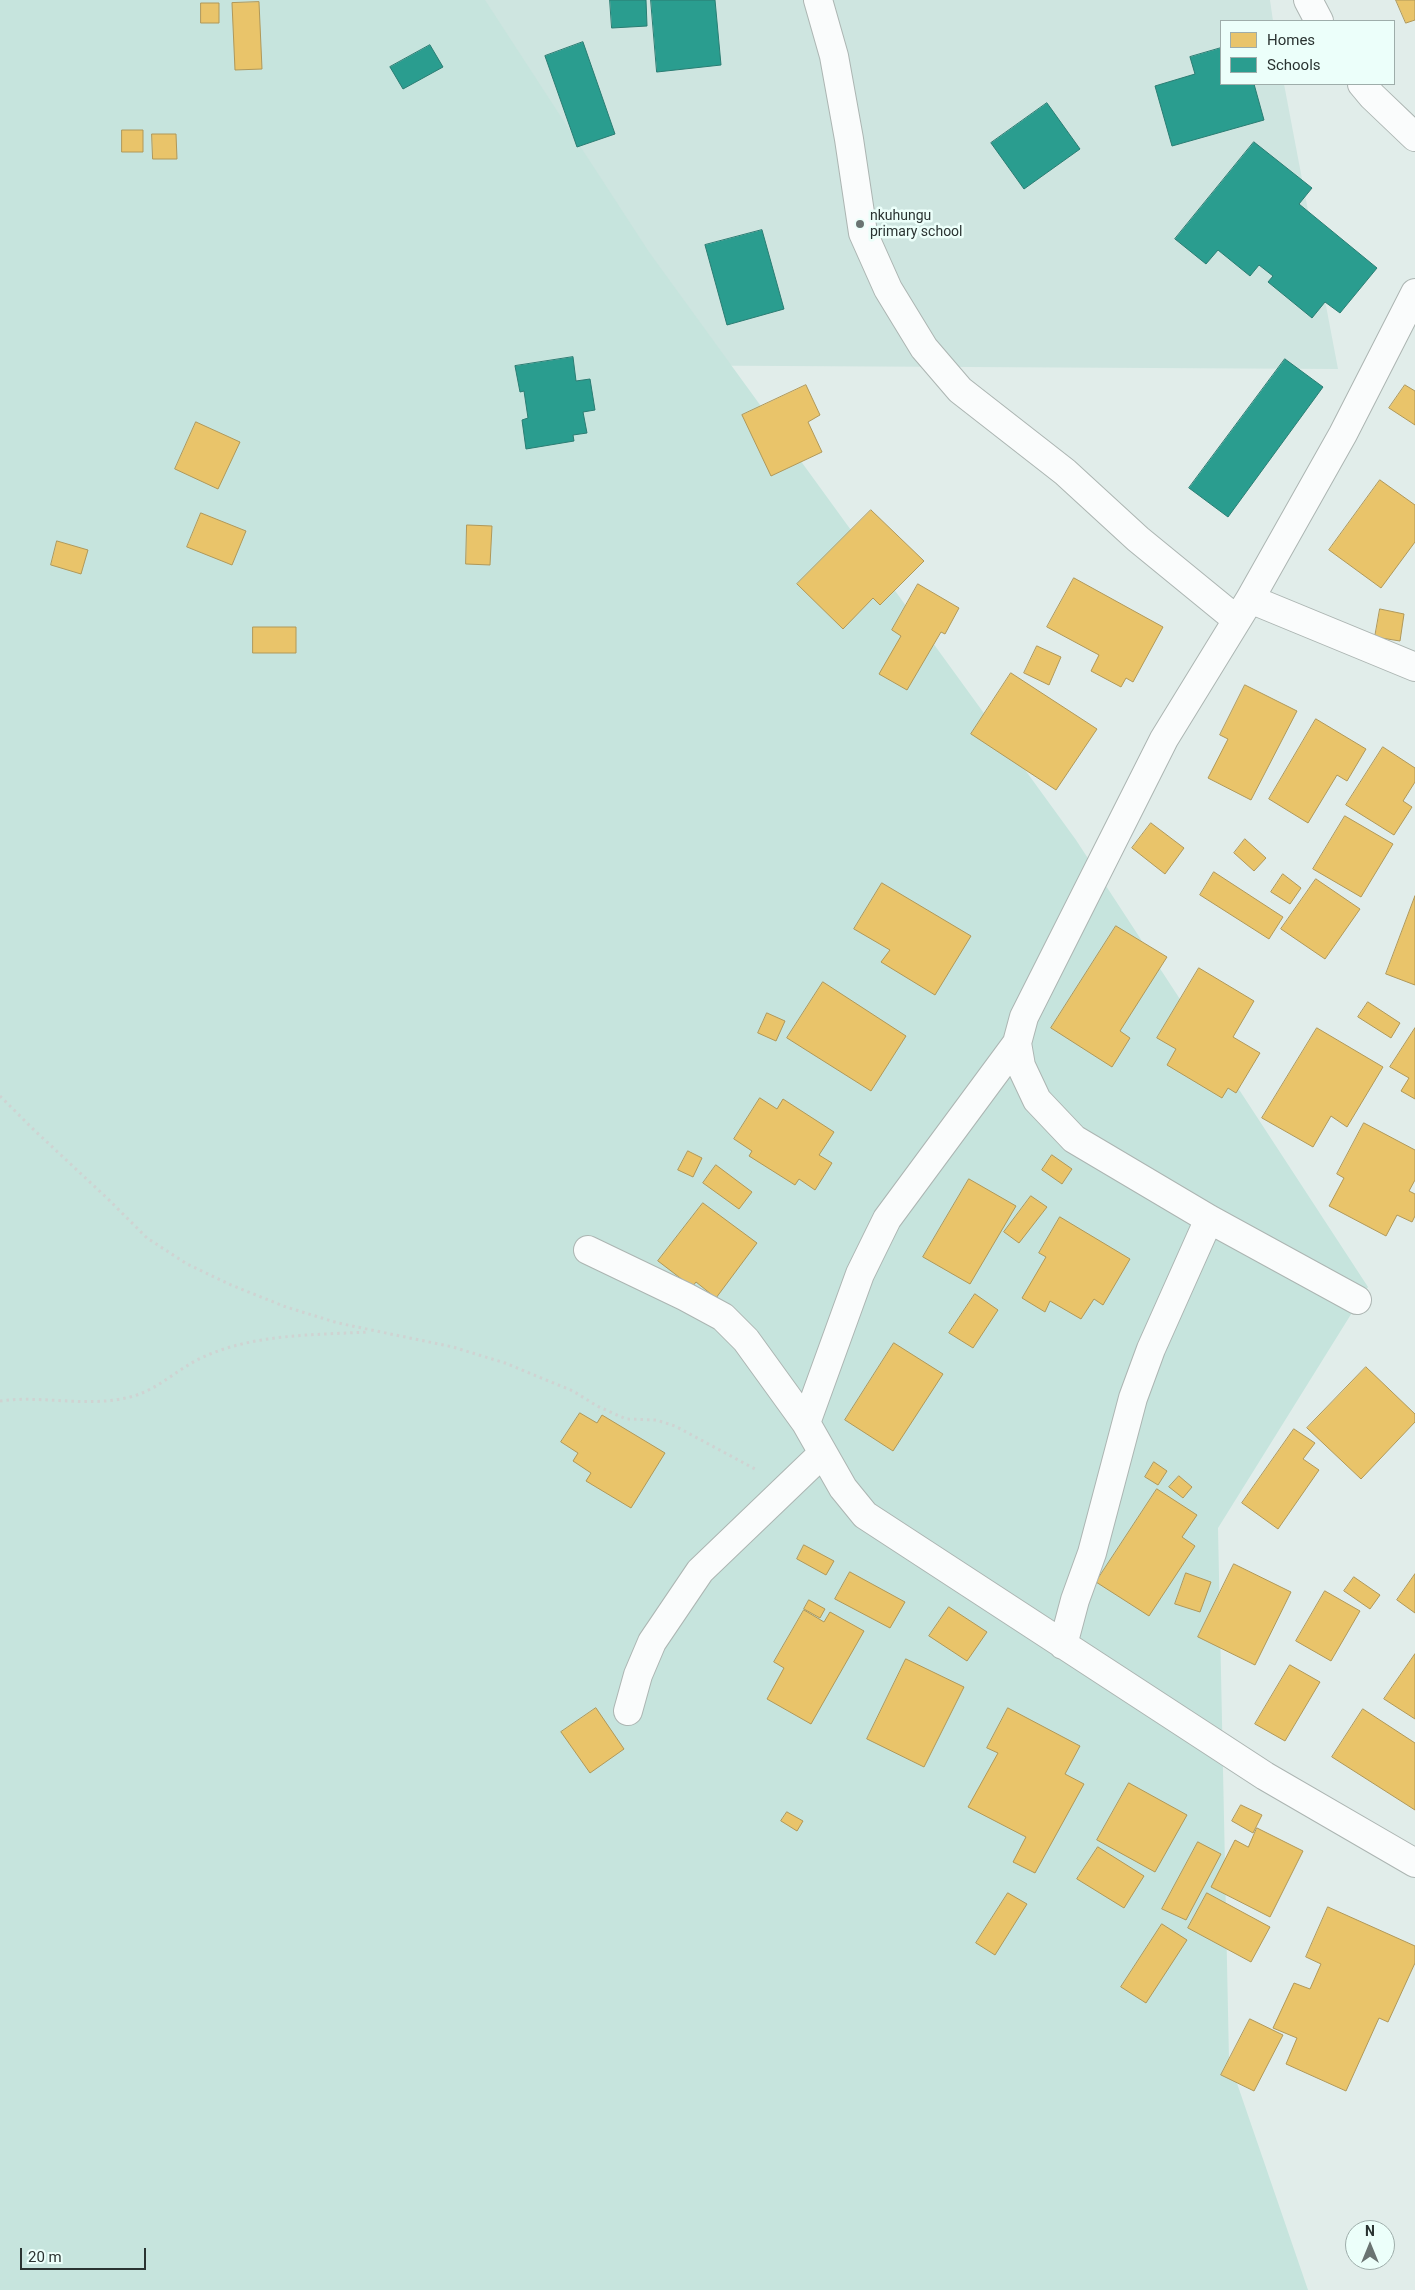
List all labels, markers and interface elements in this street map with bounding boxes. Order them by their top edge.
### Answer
legend [1220,20,1395,85]
text: Homes [1267,31,1315,49]
text: Schools [1267,56,1321,74]
place label: nkuhungu primary school [870,208,963,240]
marker: nkuhungu primary school [854,218,866,230]
north arrow [1345,2220,1395,2270]
text: N [1365,2223,1375,2239]
scale bar [22,2238,149,2270]
text: 20 m [28,2248,62,2266]

